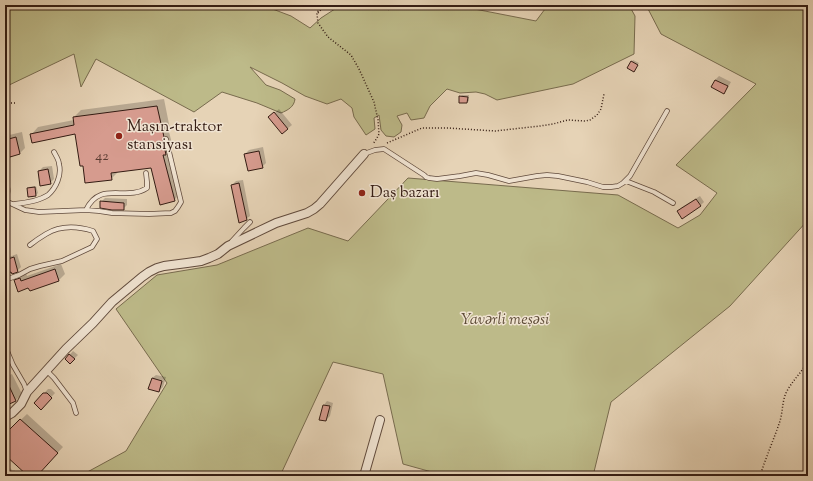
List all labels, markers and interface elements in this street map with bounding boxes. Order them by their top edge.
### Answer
place label: Maşın-traktor stansiyası [127,116,222,157]
marker: Maşın-traktor stansiyası [114,131,124,141]
house number: 42 [95,147,109,167]
place label: Daş bazarı [370,182,440,205]
marker: Daş bazarı [357,188,367,198]
park label: Yavərli meşəsi [461,309,549,332]

